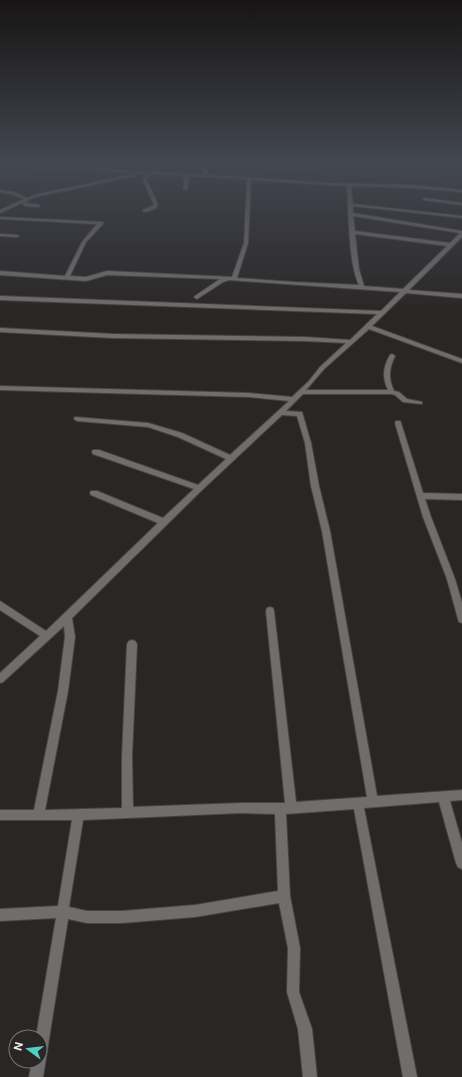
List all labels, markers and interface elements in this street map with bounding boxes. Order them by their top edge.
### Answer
north arrow [8,1029,48,1069]
text: N [11,1041,25,1052]

